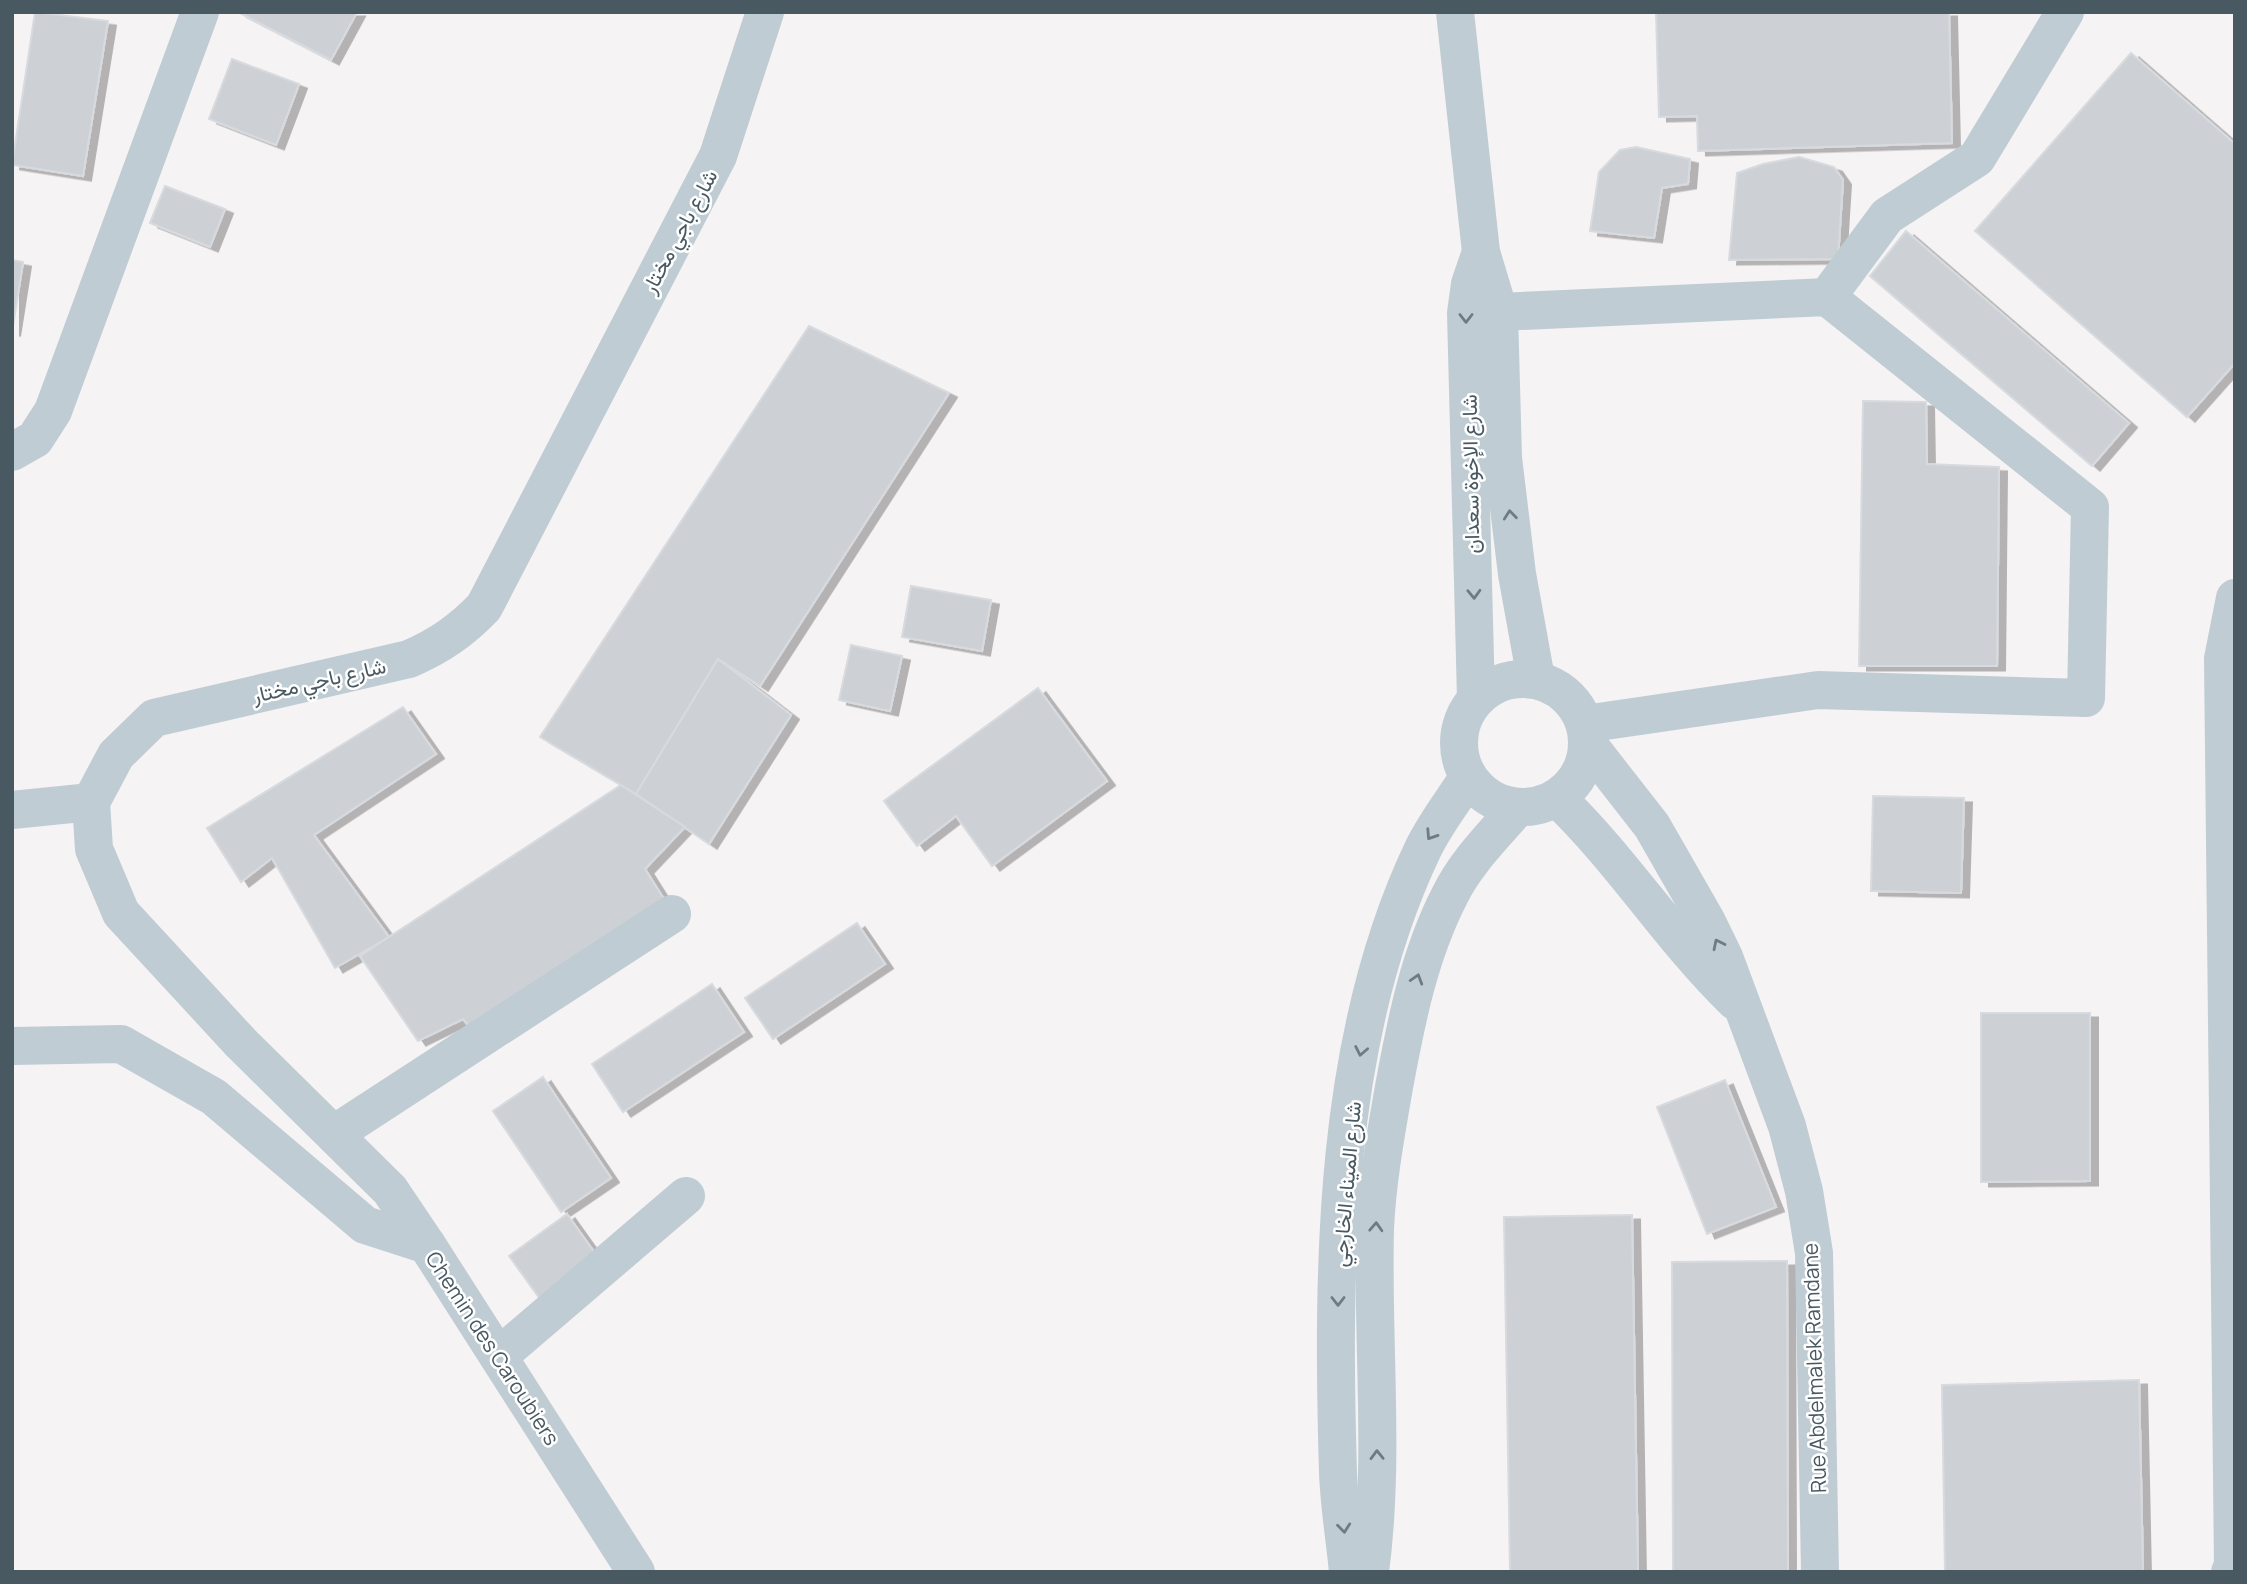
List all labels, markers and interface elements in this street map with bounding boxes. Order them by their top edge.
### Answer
street label: شارع باجي مختار [634,164,727,300]
one-way arrow [1459,313,1474,324]
street label: شارع الإخوة سعدان [1455,394,1486,554]
one-way arrow [1502,509,1517,521]
one-way arrow [1466,589,1481,600]
street label: شارع باجي مختار [248,651,389,713]
one-way arrow [1427,827,1440,840]
one-way arrow [1712,939,1726,951]
one-way arrow [1409,974,1424,986]
one-way arrow [1354,1045,1369,1056]
street label: شارع الميناء الخارجي [1325,1100,1371,1268]
one-way arrow [1368,1222,1383,1233]
street label: Rue Abdelmalek Ramdane [1796,1242,1832,1494]
street label: Chemin des Caroubiers [420,1246,566,1450]
one-way arrow [1330,1296,1346,1307]
one-way arrow [1369,1449,1385,1460]
one-way arrow [1336,1522,1351,1534]

